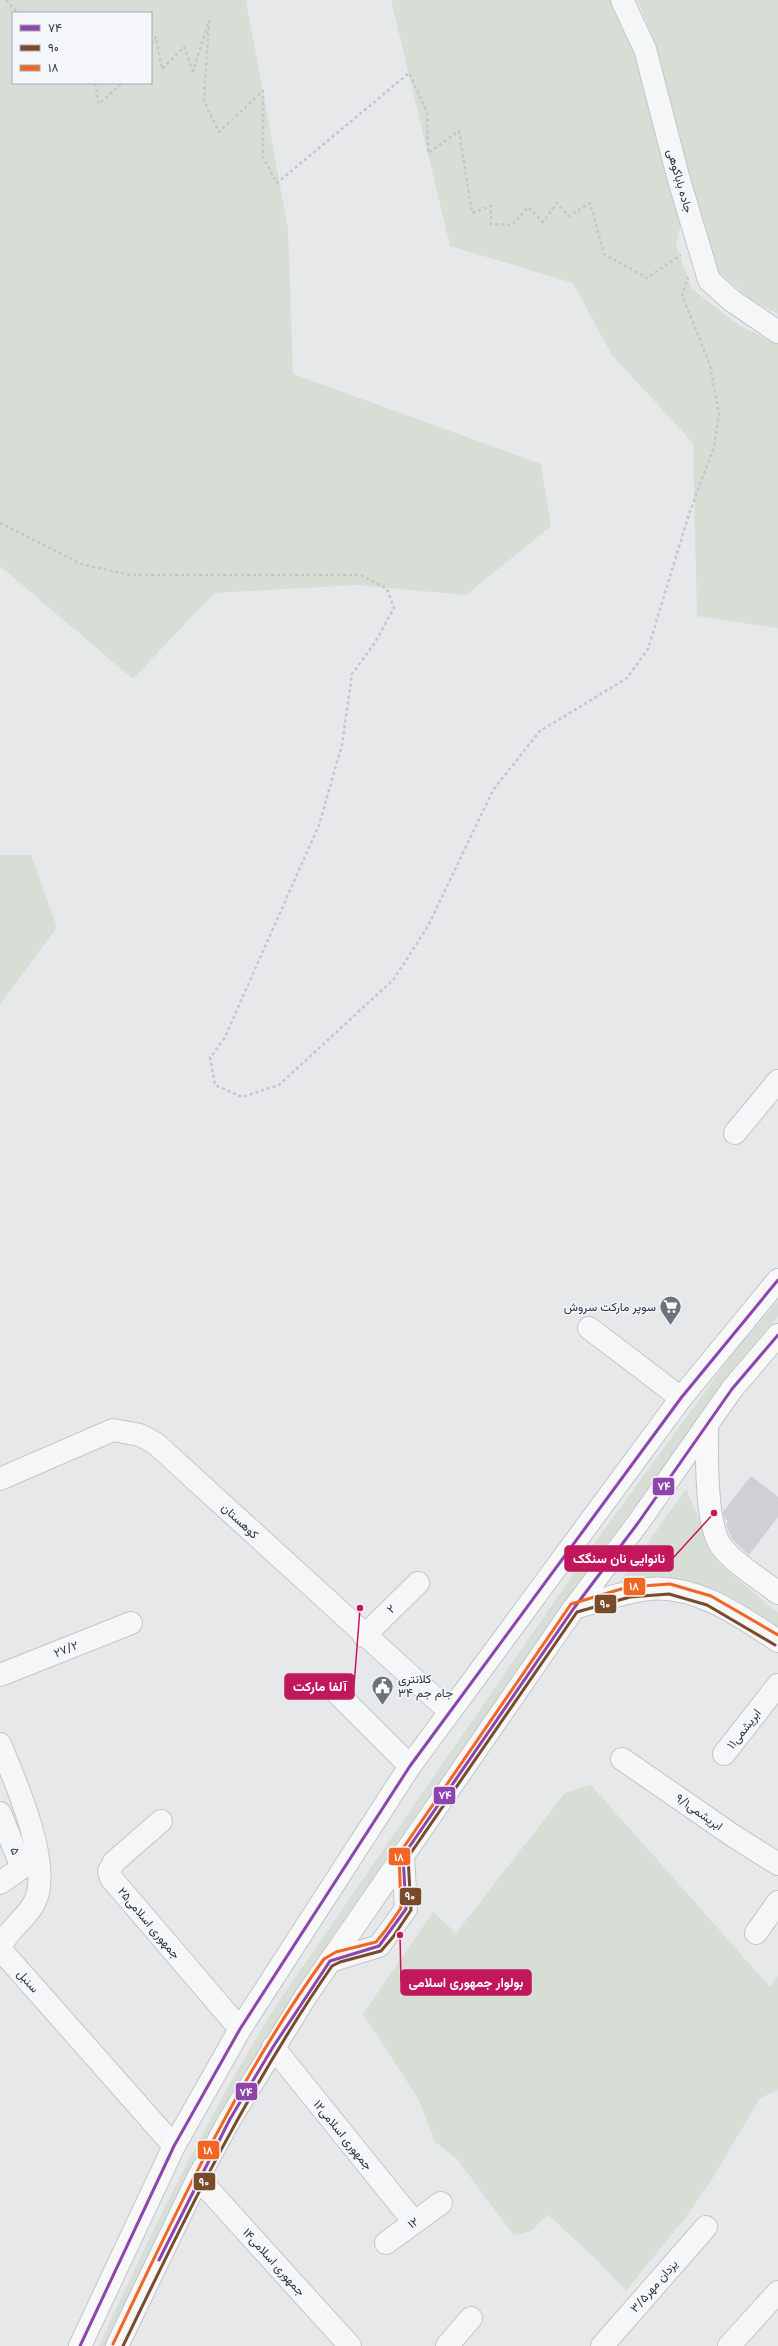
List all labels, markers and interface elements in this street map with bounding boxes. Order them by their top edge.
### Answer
legend [12,12,152,84]
text: ۷۴ [48,21,62,35]
text: ۹۰ [48,41,59,55]
text: ۱۸ [48,61,59,75]
street label: جاده باباکوهی [663,147,696,215]
supermarket icon: سوپر مارکت سروش [658,1294,684,1327]
place label: سوپر مارکت سروش [564,1300,656,1315]
line badge: ۷۴ [652,1477,675,1496]
text: ۷۴ [657,1480,671,1493]
street label: کوهستان [218,1501,261,1542]
callout: نانوایی نان سنگک [565,1546,673,1571]
text: نانوایی نان سنگک [573,1551,665,1567]
line badge: ۱۸ [623,1577,646,1596]
text: ۱۸ [629,1580,639,1593]
line badge: ۹۰ [594,1594,617,1614]
text: ۹۰ [600,1598,610,1611]
street label: ۲ [384,1602,398,1616]
street label: ۲۷/۲ [52,1638,80,1660]
place label: کلانتری ۳۴ جام جم [398,1672,453,1701]
public building icon: کلانتری ۳۴ جام جم [370,1673,396,1706]
callout: آلفا مارکت [285,1674,354,1699]
text: آلفا مارکت [293,1679,349,1695]
street label: ابریشمی۱۱ [724,1706,765,1752]
line badge: ۷۴ [433,1786,456,1805]
text: ۷۴ [438,1789,452,1802]
street label: ۹/۱ابریشمی [672,1791,725,1834]
street label: ۵ [7,1845,23,1857]
line badge: ۱۸ [388,1847,411,1866]
text: ۱۸ [394,1851,404,1864]
street label: جمهوری اسلامی۲۵ [114,1884,183,1962]
line badge: ۹۰ [399,1887,422,1906]
text: ۹۰ [405,1890,415,1903]
street label: سنبل [14,1967,42,1996]
callout: بولوار جمهوری اسلامی [401,1970,531,1995]
text: بولوار جمهوری اسلامی [409,1975,523,1991]
line badge: ۷۴ [235,2082,258,2101]
text: ۷۴ [239,2086,253,2099]
street label: جمهوری اسلامی۱۲ [310,2097,375,2173]
line badge: ۱۸ [197,2140,220,2160]
text: ۱۸ [203,2144,213,2157]
line badge: ۹۰ [193,2172,216,2191]
text: ۹۰ [199,2176,209,2189]
street label: ۱۲ [405,2214,421,2232]
street label: جمهوری اسلامی۱۴ [239,2225,308,2299]
street label: ۳/۵یزدان مهر [627,2257,681,2316]

